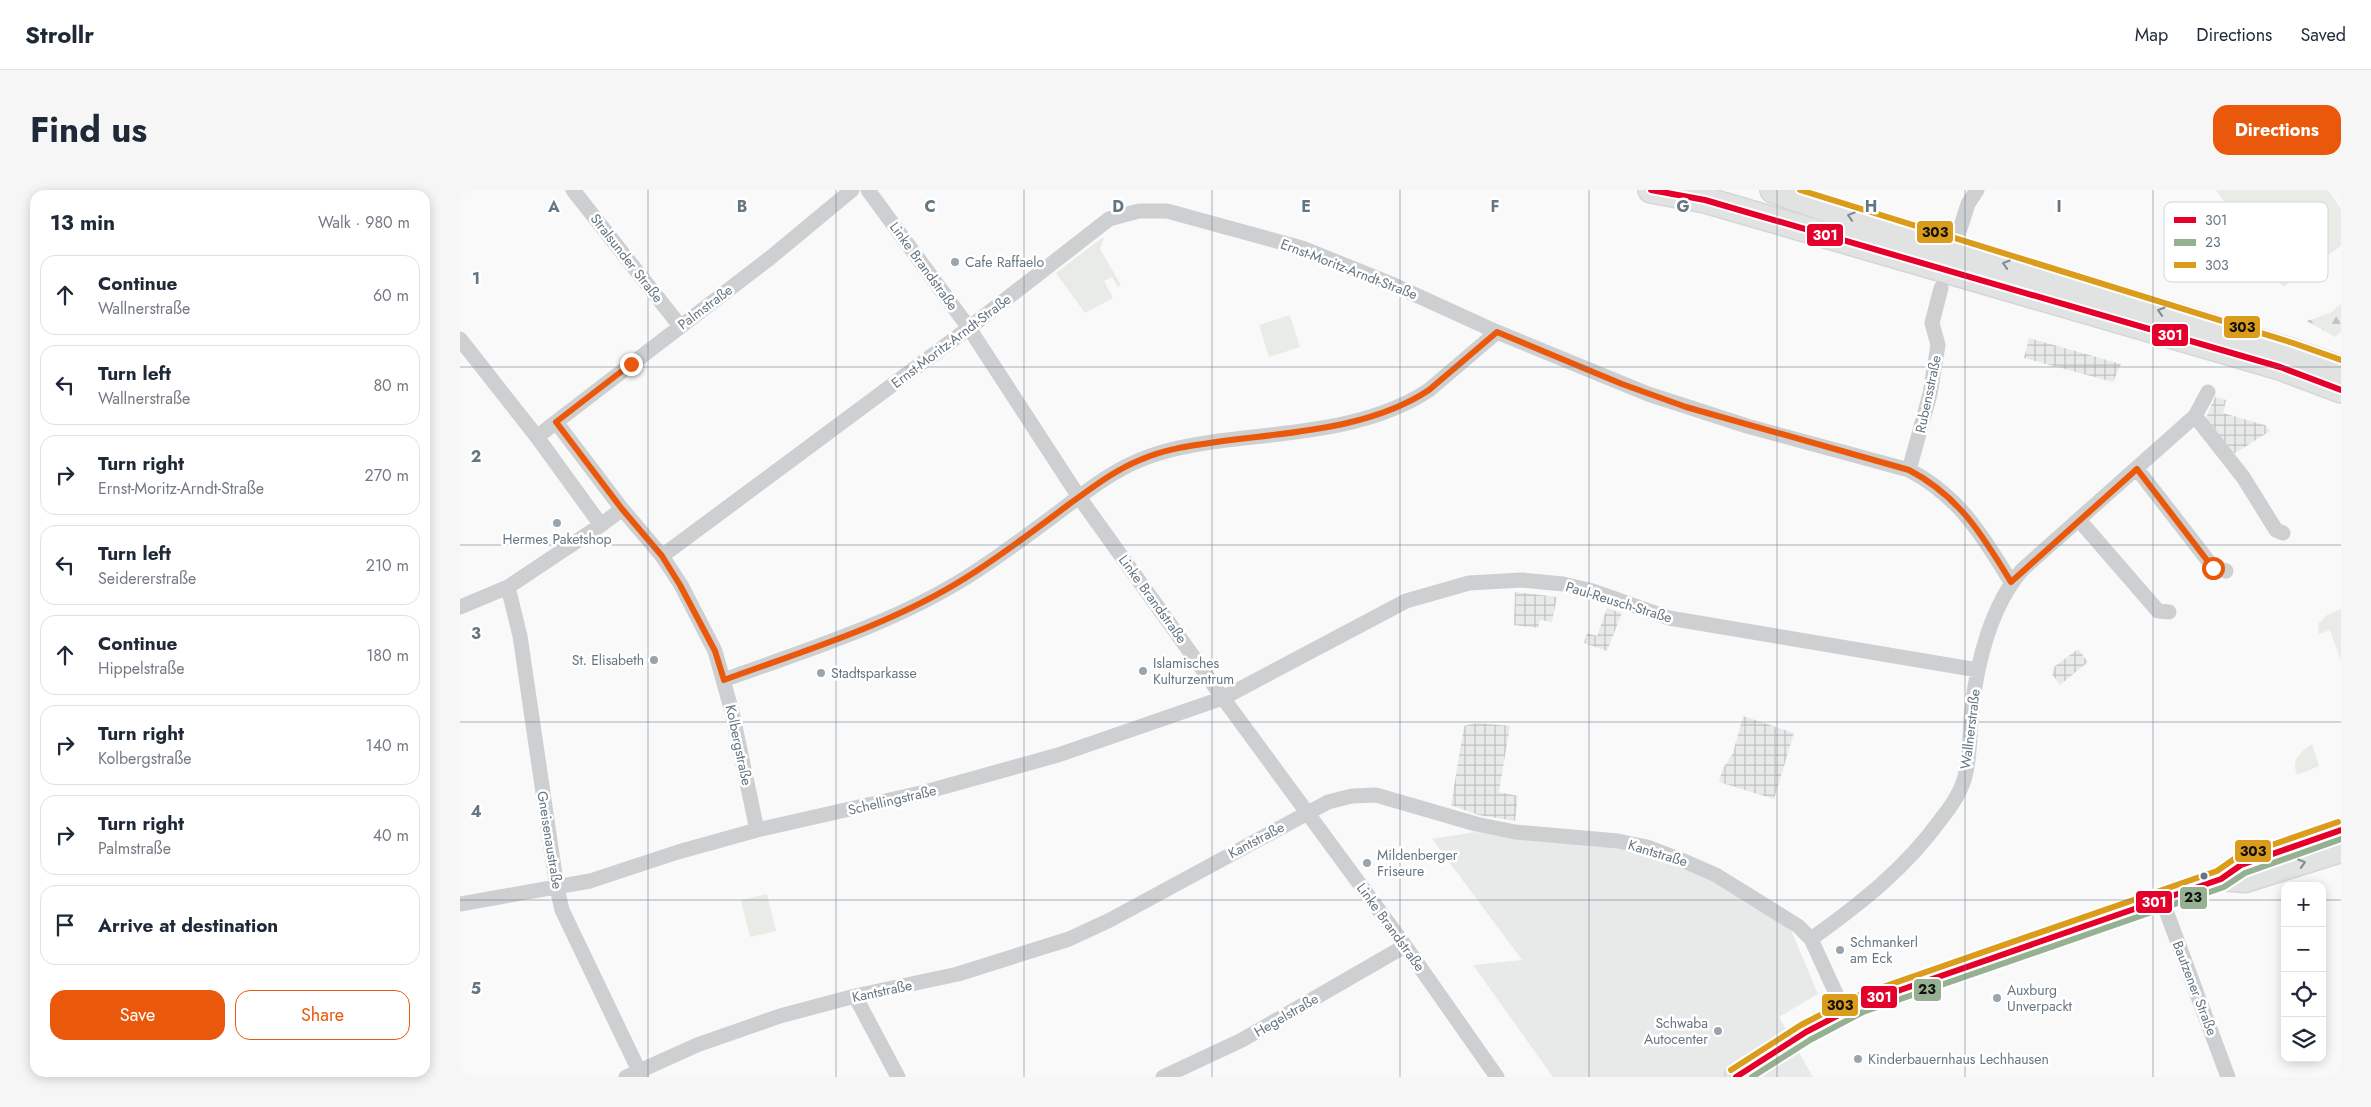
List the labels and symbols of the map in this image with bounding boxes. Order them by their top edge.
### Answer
text: A [547,195,560,218]
text: B [737,195,747,218]
text: C [924,195,936,218]
text: D [1112,195,1124,218]
text: E [1301,195,1311,218]
text: F [1491,195,1499,218]
text: G [1676,195,1690,218]
text: H [1865,195,1877,218]
text: I [2056,195,2062,218]
legend [2164,202,2328,282]
street label: Stralsunder Straße [586,209,668,307]
text: 301 [2205,210,2227,230]
one-way arrow [1847,212,1855,222]
street label: Linke Brandstraße [885,218,963,314]
line badge: 303 [1916,220,1954,244]
text: 303 [1922,222,1949,242]
line badge: 301 [1806,223,1844,247]
text: 301 [1812,225,1838,245]
text: 23 [2205,232,2221,252]
street label: Ernst-Moritz-Arndt-Straße [1278,234,1420,304]
place label: Cafe Raffaelo [965,252,1044,272]
text: 303 [2205,255,2229,275]
marker: Cafe Raffaelo [949,256,961,268]
one-way arrow [2002,259,2011,269]
text: 1 [472,267,480,290]
street label: Palmstraße [674,280,736,334]
street label: Ernst-Moritz-Arndt-Straße [887,289,1015,393]
one-way arrow [2158,307,2166,317]
line badge: 303 [2223,315,2261,339]
text: 303 [2229,317,2256,337]
line badge: 301 [2151,323,2189,347]
text: 301 [2157,325,2183,345]
route end [620,353,643,376]
street label: Rubensstraße [1910,353,1946,435]
text: 2 [471,445,481,468]
marker: Hermes Paketshop [551,517,563,529]
place label: Hermes Paketshop [502,529,612,549]
street label: Linke Brandstraße [1114,551,1192,647]
route start [2202,557,2225,580]
street label: Paul-Reusch-Straße [1563,576,1675,628]
text: 3 [471,622,481,645]
place label: St. Elisabeth [572,650,644,670]
place label: Islamisches Kulturzentrum [1153,653,1234,689]
marker: St. Elisabeth [648,654,660,666]
place label: Stadtsparkasse [831,663,917,683]
marker: Islamisches Kulturzentrum [1137,665,1149,677]
marker: Stadtsparkasse [815,667,827,679]
street label: Wallnerstraße [1955,688,1985,770]
street label: Kolbergstraße [721,703,757,787]
street label: Schellingstraße [846,780,938,820]
street label: Gneisenaustraße [532,790,568,890]
text: 4 [470,800,482,823]
street label: Kantstraße [1224,817,1288,863]
street label: Kantstraße [1626,835,1690,871]
line badge: 303 [2234,839,2272,863]
text: 303 [2240,841,2267,861]
place label: Mildenberger Friseure [1377,845,1458,881]
marker: Mildenberger Friseure [1361,857,1373,869]
one-way arrow [2297,859,2306,869]
unlabelled marker [2199,871,2209,881]
street label: Linke Brandstraße [1352,879,1430,975]
line badge: 23 [2179,886,2208,910]
text: 23 [2184,887,2202,907]
line badge: 301 [2135,890,2173,914]
text: 301 [2141,892,2167,912]
place label: Schmankerl am Eck [1850,932,1918,968]
street label: Bautzener Straße [2168,938,2222,1038]
marker: Schmankerl am Eck [1834,944,1846,956]
street label: Kantstraße [850,975,914,1007]
text: 5 [471,977,481,1000]
line badge: 23 [1913,978,1942,1002]
text: 23 [1918,979,1936,999]
place label: Auxburg Unverpackt [2007,980,2073,1016]
line badge: 301 [1860,985,1898,1009]
text: 301 [1866,987,1892,1007]
street label: Hegelstraße [1250,989,1322,1041]
marker: Auxburg Unverpackt [1991,992,2003,1004]
line badge: 303 [1821,993,1859,1017]
text: 303 [1827,995,1854,1015]
place label: Schwaba Autocenter [1644,1013,1708,1049]
marker: Schwaba Autocenter [1712,1025,1724,1037]
place label: Kinderbauernhaus Lechhausen [1868,1049,2049,1069]
marker: Kinderbauernhaus Lechhausen [1852,1053,1864,1065]

